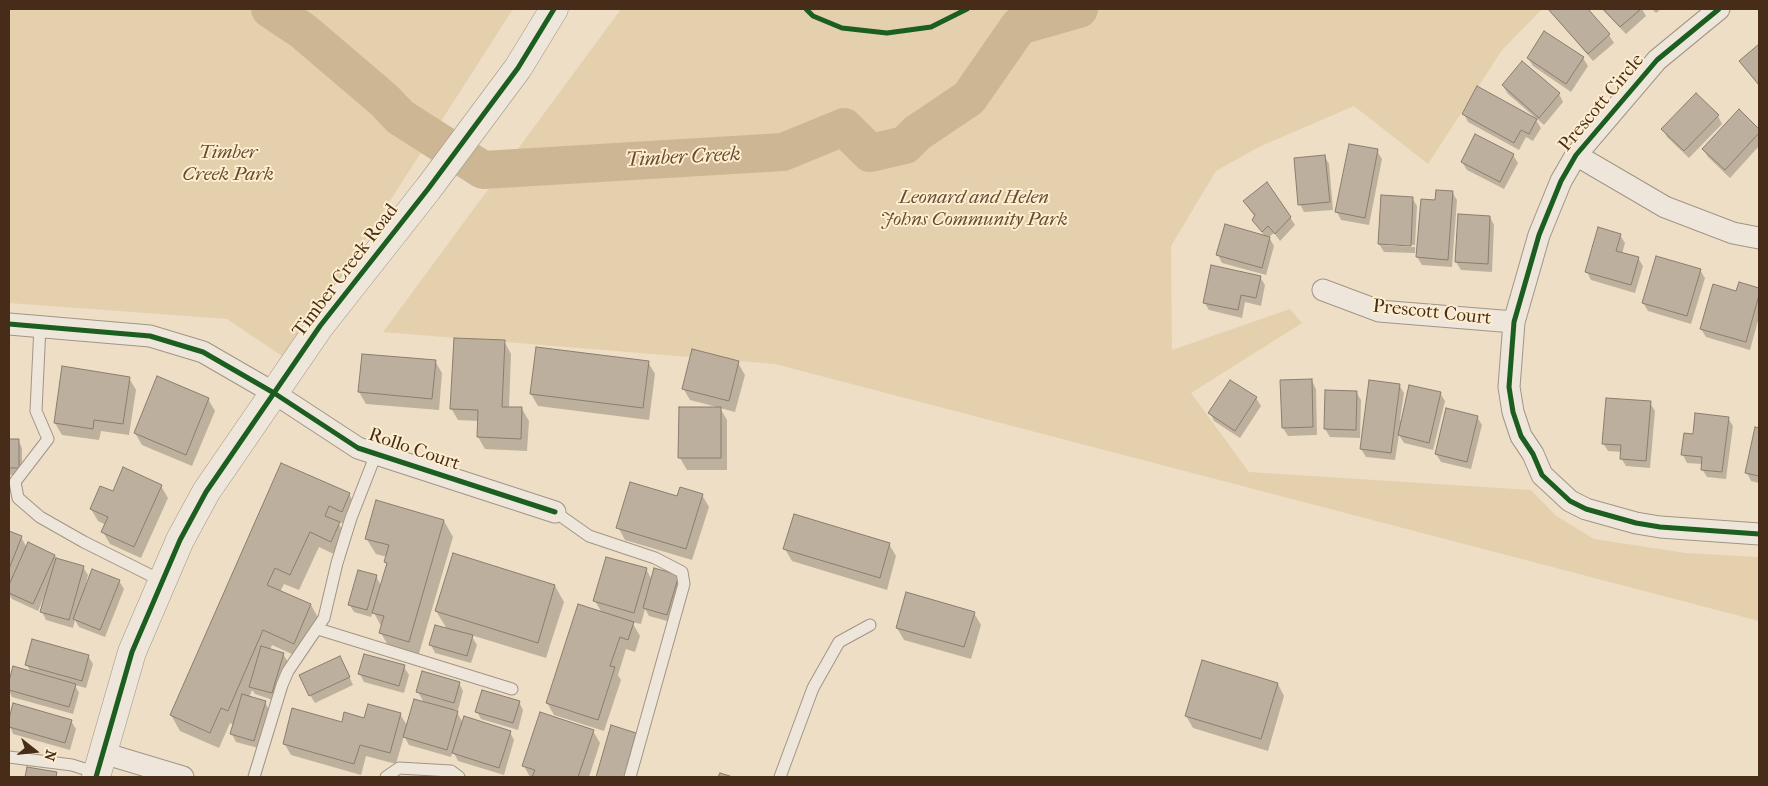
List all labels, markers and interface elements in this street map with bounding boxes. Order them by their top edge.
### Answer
street label: Prescott Circle [1555,50,1649,156]
park label: Timber Creek Park [182,142,274,186]
water label: Timber Creek [625,143,741,173]
park label: Leonard and Helen Johns Community Park [880,187,1068,231]
street label: Timber Creek Road [288,200,404,342]
street label: Prescott Court [1371,295,1493,331]
street label: Rollo Court [365,424,463,476]
north arrow [10,726,60,776]
text: N [40,748,60,763]

